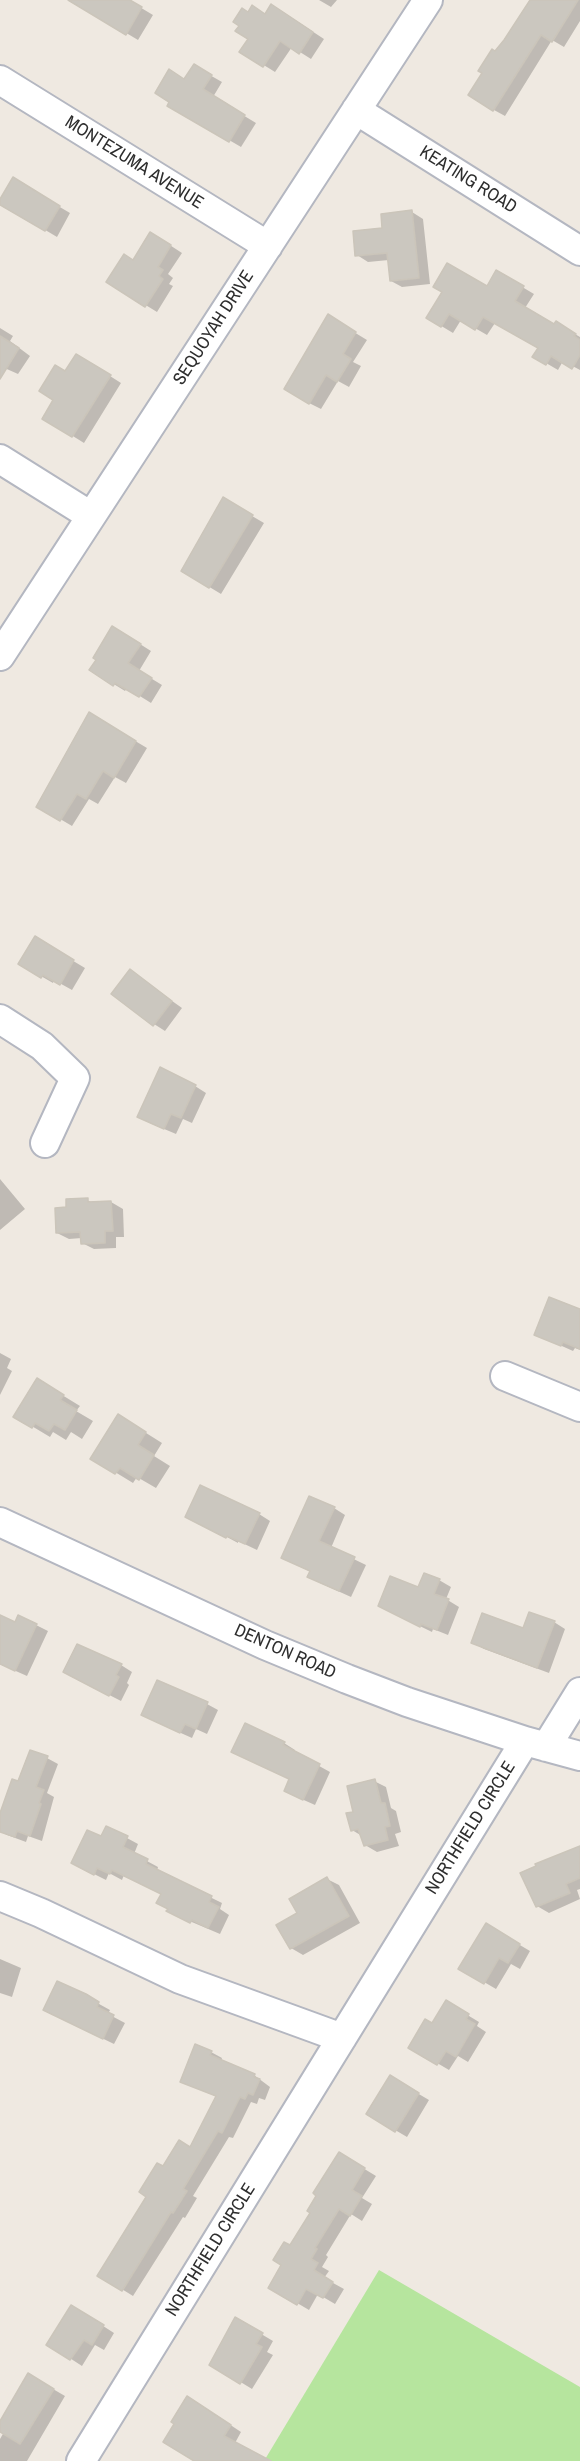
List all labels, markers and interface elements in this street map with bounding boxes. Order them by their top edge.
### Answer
street label: MONTEZUMA AVENUE [61,112,207,214]
street label: KEATING ROAD [415,142,521,218]
street label: SEQUOYAH DRIVE [169,267,259,389]
street label: DENTON ROAD [231,1620,339,1684]
street label: NORTHFIELD CIRCLE [421,1758,521,1898]
street label: NORTHFIELD CIRCLE [161,2180,261,2320]

